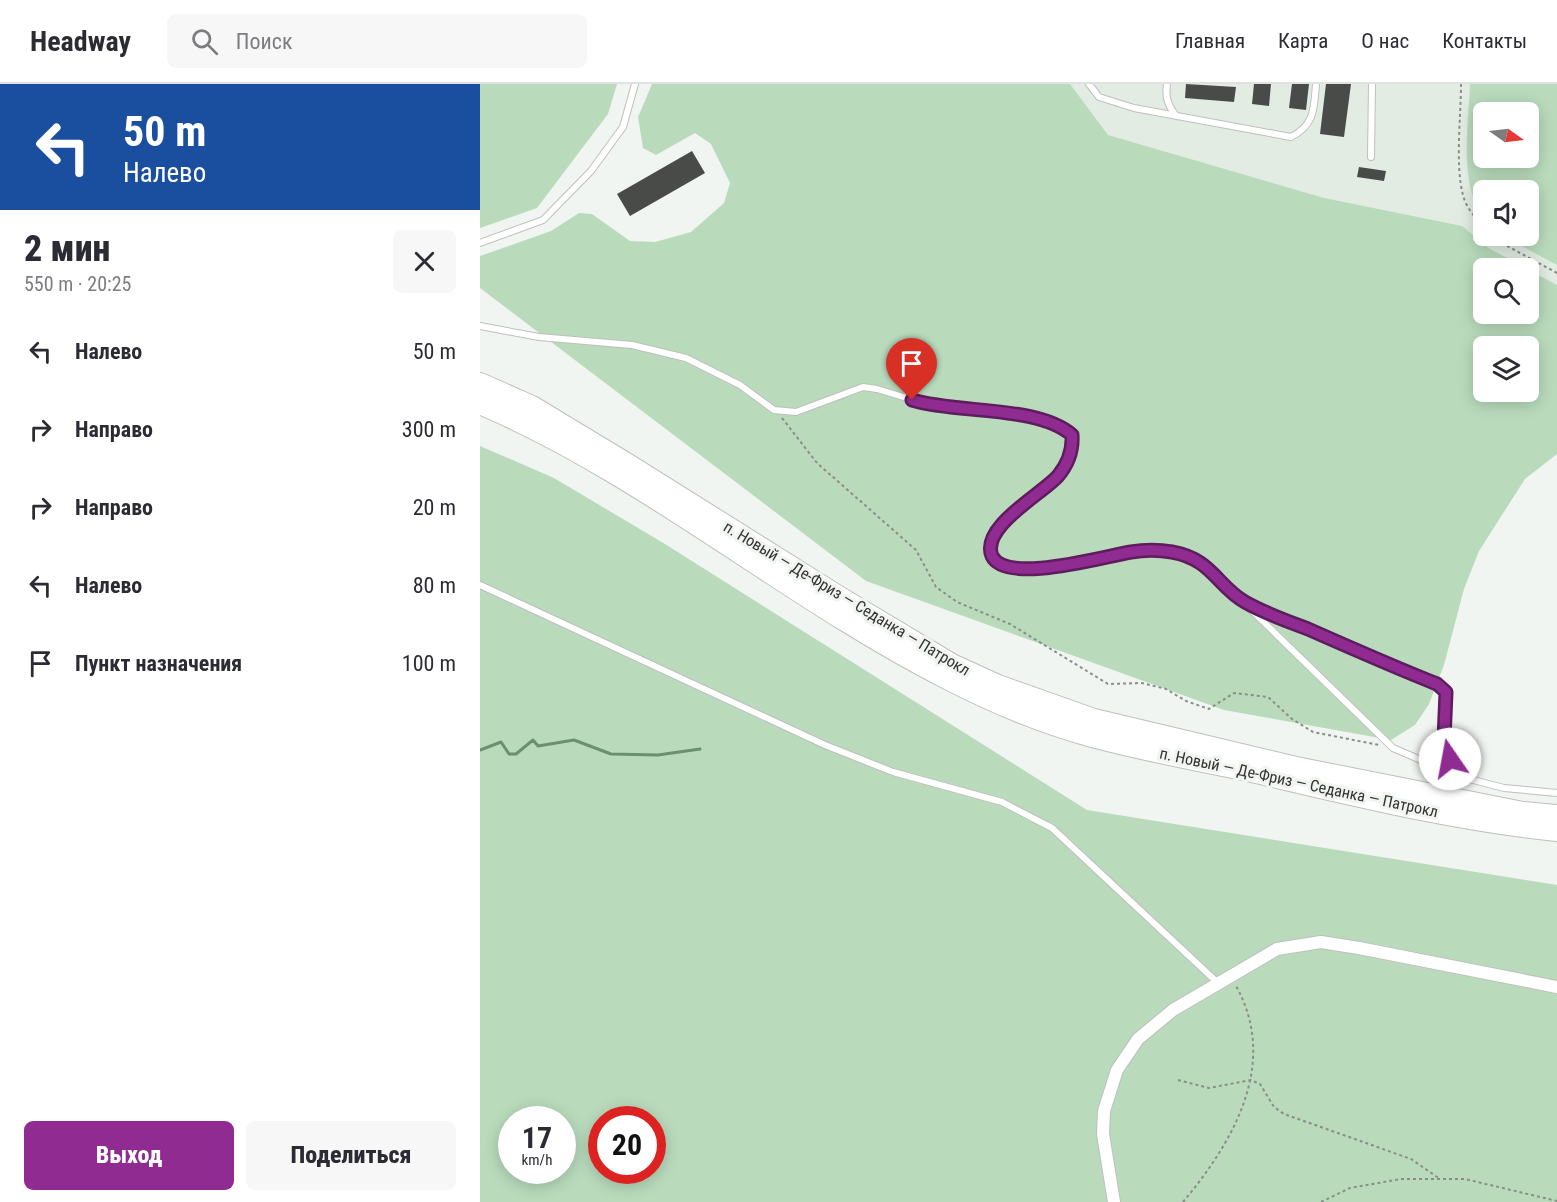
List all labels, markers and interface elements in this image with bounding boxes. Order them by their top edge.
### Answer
search box [167,14,587,68]
text: Headway [30,25,131,58]
icon: search [188,25,221,58]
text: Поиск [236,29,292,54]
text: Главная [1175,29,1245,53]
text: Карта [1278,29,1328,53]
text: О нас [1361,29,1409,53]
text: Контакты [1442,29,1527,53]
north arrow [1473,102,1539,168]
map controls [1473,102,1539,402]
text: 50 m [123,107,206,156]
icon: left [24,108,102,186]
text: Налево [123,157,206,189]
button: sound [1473,180,1539,246]
text: 2 мин [24,228,110,270]
button: close [393,230,456,293]
button: search [1473,258,1539,324]
text: 550 m · 20:25 [24,272,131,296]
icon: left [24,335,57,368]
button: layers [1473,336,1539,402]
pin [886,338,937,400]
text: Налево [75,339,142,364]
text: 50 m [413,339,456,364]
icon: arrive [895,347,928,380]
icon: right [24,413,57,446]
text: Направо [75,417,153,442]
text: 300 m [402,417,456,442]
icon: right [24,491,57,524]
text: Направо [75,495,153,520]
text: 20 m [413,495,456,520]
street label: п. Новый — Де-Фриз — Седанка — Патрокл [720,517,973,680]
icon: left [24,569,57,602]
text: Налево [75,573,142,598]
text: 80 m [413,573,456,598]
icon: arrive [24,647,57,680]
text: Пункт назначения [75,651,242,676]
text: 100 m [402,651,456,676]
position arrow [1418,727,1482,791]
street label: п. Новый — Де-Фриз — Седанка — Патрокл [1158,744,1440,821]
speed limit sign: 20 [588,1106,666,1184]
text: 17 [522,1120,552,1155]
button: Выход [24,1121,234,1190]
button: Поделиться [246,1121,456,1190]
text: km/h [522,1151,552,1169]

